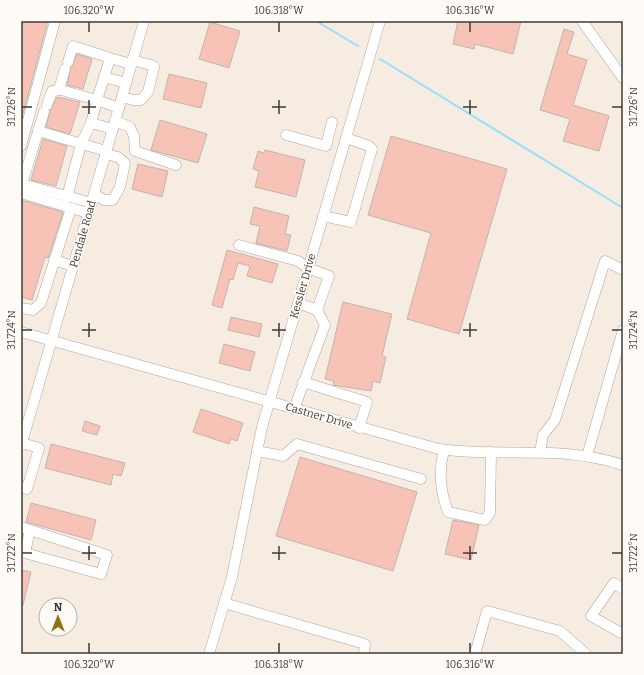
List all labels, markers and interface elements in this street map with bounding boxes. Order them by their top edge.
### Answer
text: 106.320°W [64,5,115,17]
text: 106.318°W [255,5,304,17]
text: 106.316°W [446,5,495,17]
text: 31.726°N [6,87,18,127]
text: 31.726°N [628,87,640,127]
street label: Pendale Road [67,199,99,269]
street label: Kessler Drive [287,252,319,320]
text: 31.724°N [6,310,18,350]
text: 31.724°N [628,310,640,350]
street label: Castner Drive [284,400,354,432]
text: 31.722°N [6,533,18,573]
text: 31.722°N [628,533,640,573]
north arrow [38,597,78,637]
text: N [54,601,63,614]
text: 106.320°W [64,659,115,671]
text: 106.318°W [255,659,304,671]
text: 106.316°W [446,659,495,671]

